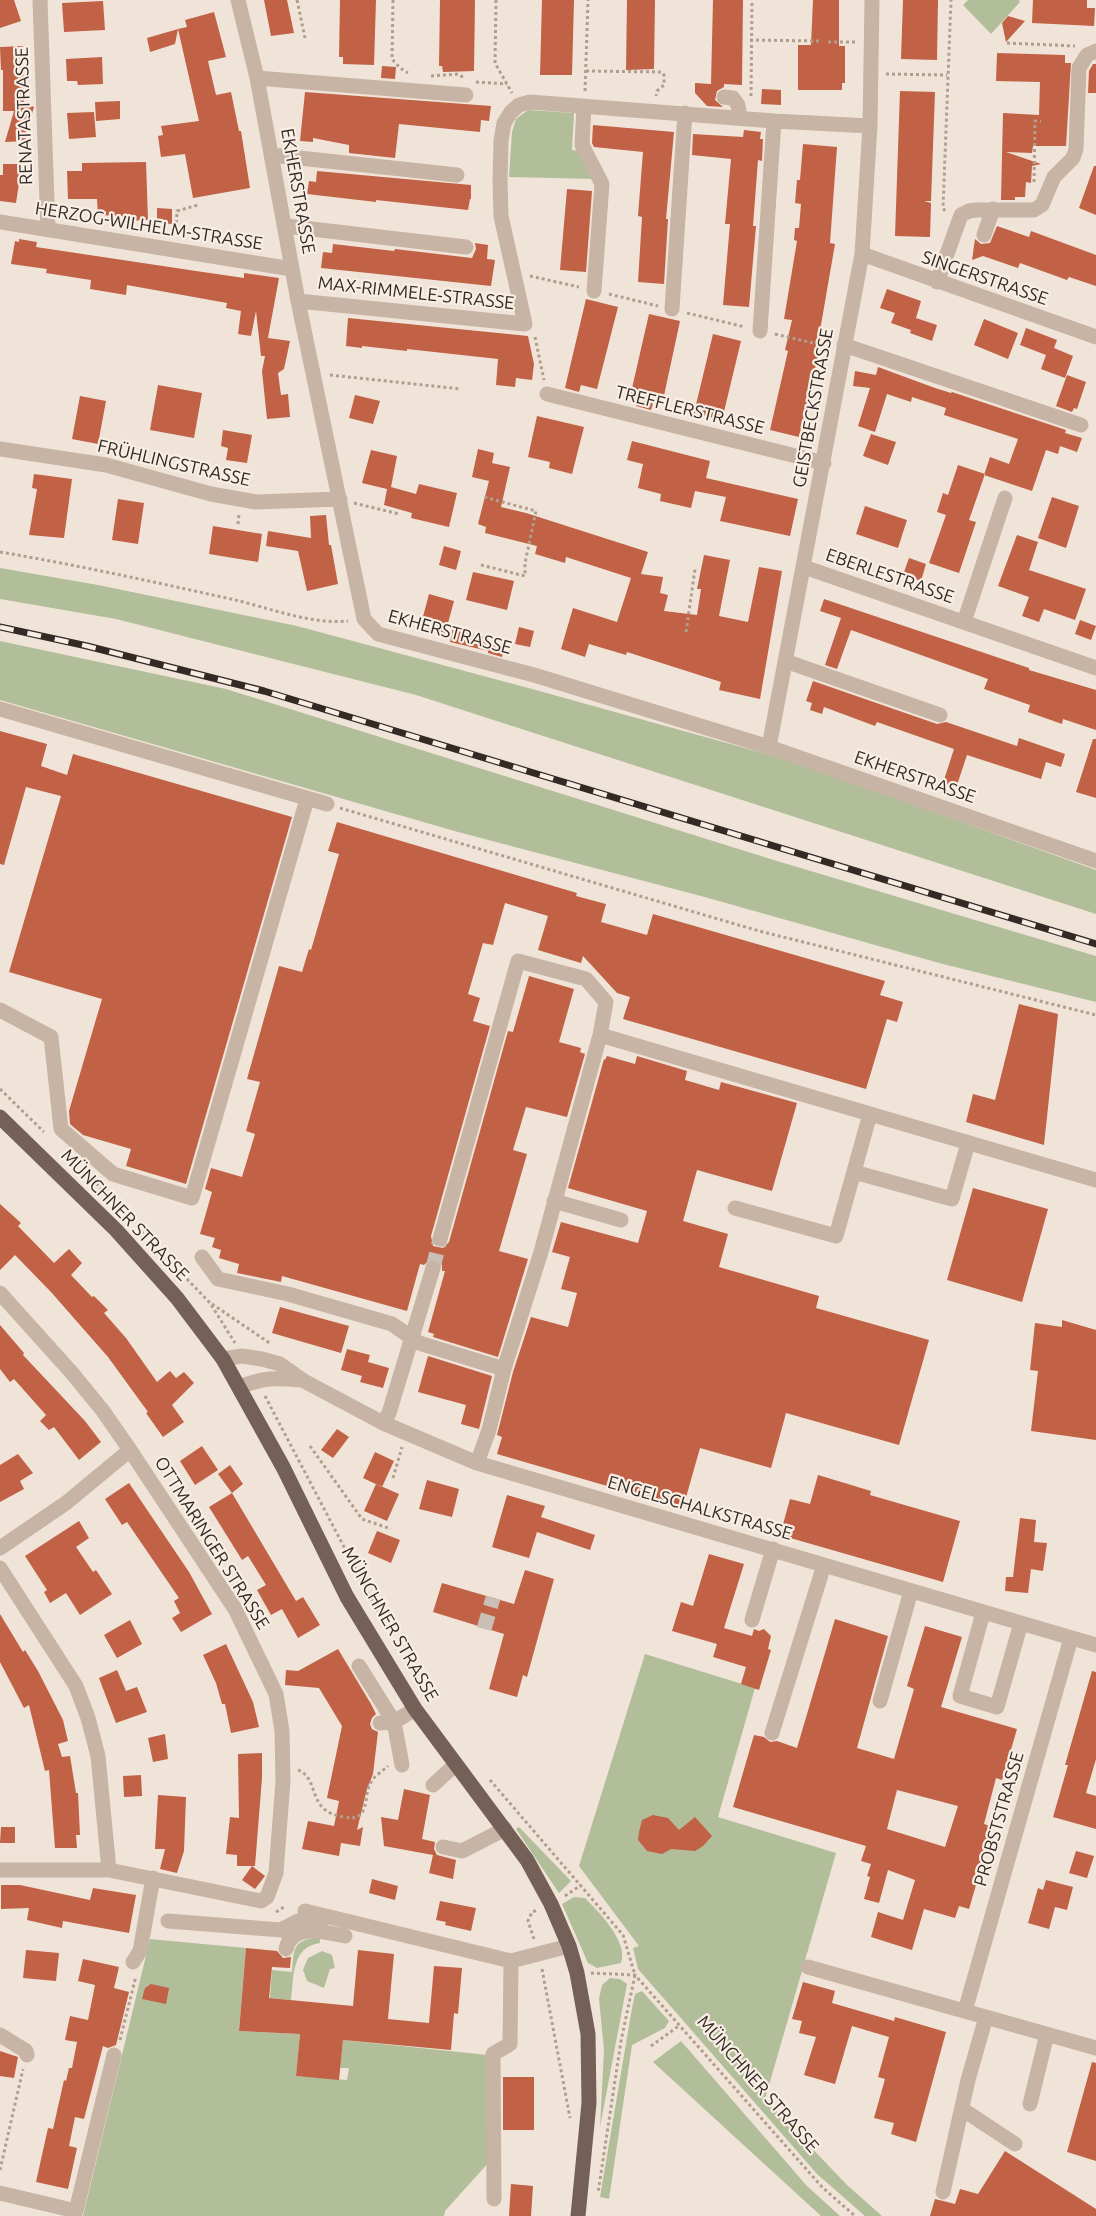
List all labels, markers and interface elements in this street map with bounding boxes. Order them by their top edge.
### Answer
street label: RENATASTRASSE [11,47,37,185]
street label: EKHERSTRASSE [276,127,320,255]
street label: HERZOG-WILHELM-STRASSE [34,197,264,255]
street label: SINGERSTRASSE [919,246,1051,310]
street label: MAX-RIMMELE-STRASSE [317,272,515,314]
street label: GEISTBECKSTRASSE [788,327,838,489]
street label: TREFFLERSTRASSE [613,381,767,439]
street label: FRÜHLINGSTRASSE [95,435,253,491]
street label: EBERLESTRASSE [823,544,957,608]
street label: EKHERSTRASSE [386,605,514,659]
street label: EKHERSTRASSE [851,746,979,808]
street label: MÜNCHNER STRASSE [57,1145,193,1285]
street label: OTTMARINGER STRASSE [150,1453,274,1633]
street label: ENGELSCHALKSTRASSE [605,1471,795,1545]
street label: MÜNCHNER STRASSE [337,1543,443,1705]
street label: PROBSTSTRASSE [969,1749,1029,1889]
street label: MÜNCHNER STRASSE [693,2011,823,2157]

